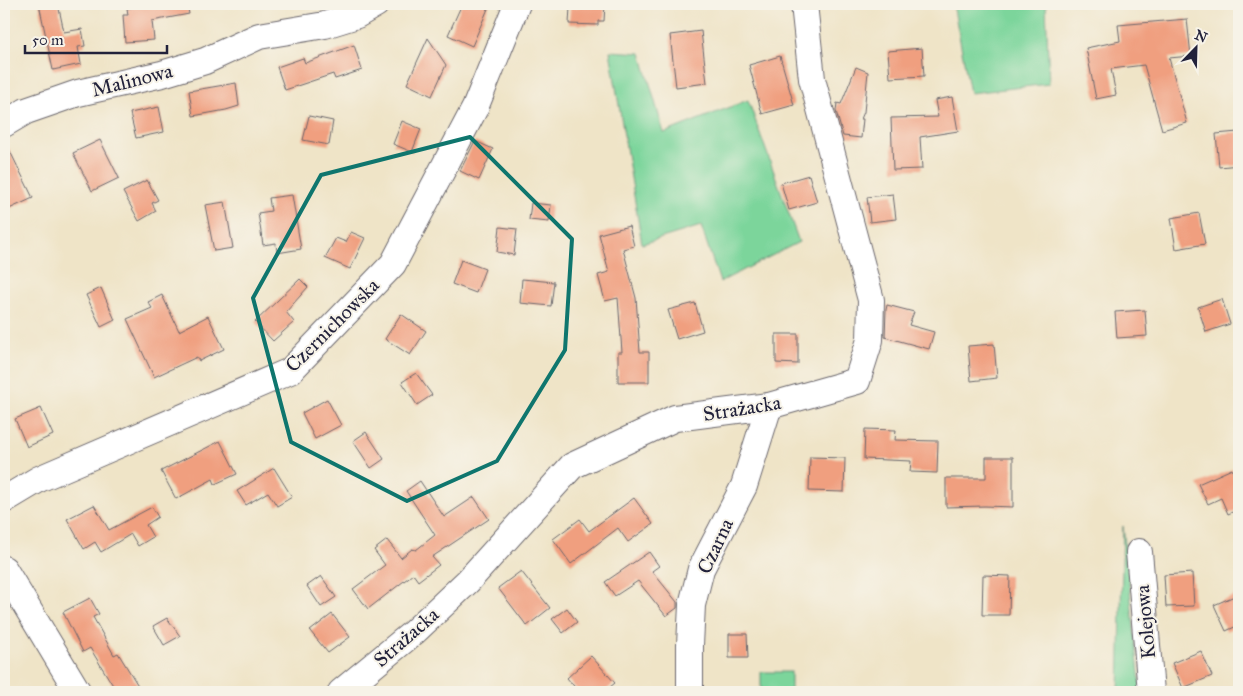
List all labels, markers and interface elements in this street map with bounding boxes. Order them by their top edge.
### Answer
scale bar [25,22,168,54]
north arrow [1170,22,1220,72]
text: N [1192,26,1210,47]
text: 50 m [32,31,64,49]
street label: Malinowa [89,58,175,102]
street label: Czernichowska [280,273,384,377]
street label: Strażacka [701,390,783,426]
street label: Czarna [692,514,738,577]
street label: Kolejowa [1130,583,1160,660]
street label: Strażacka [369,602,444,672]

